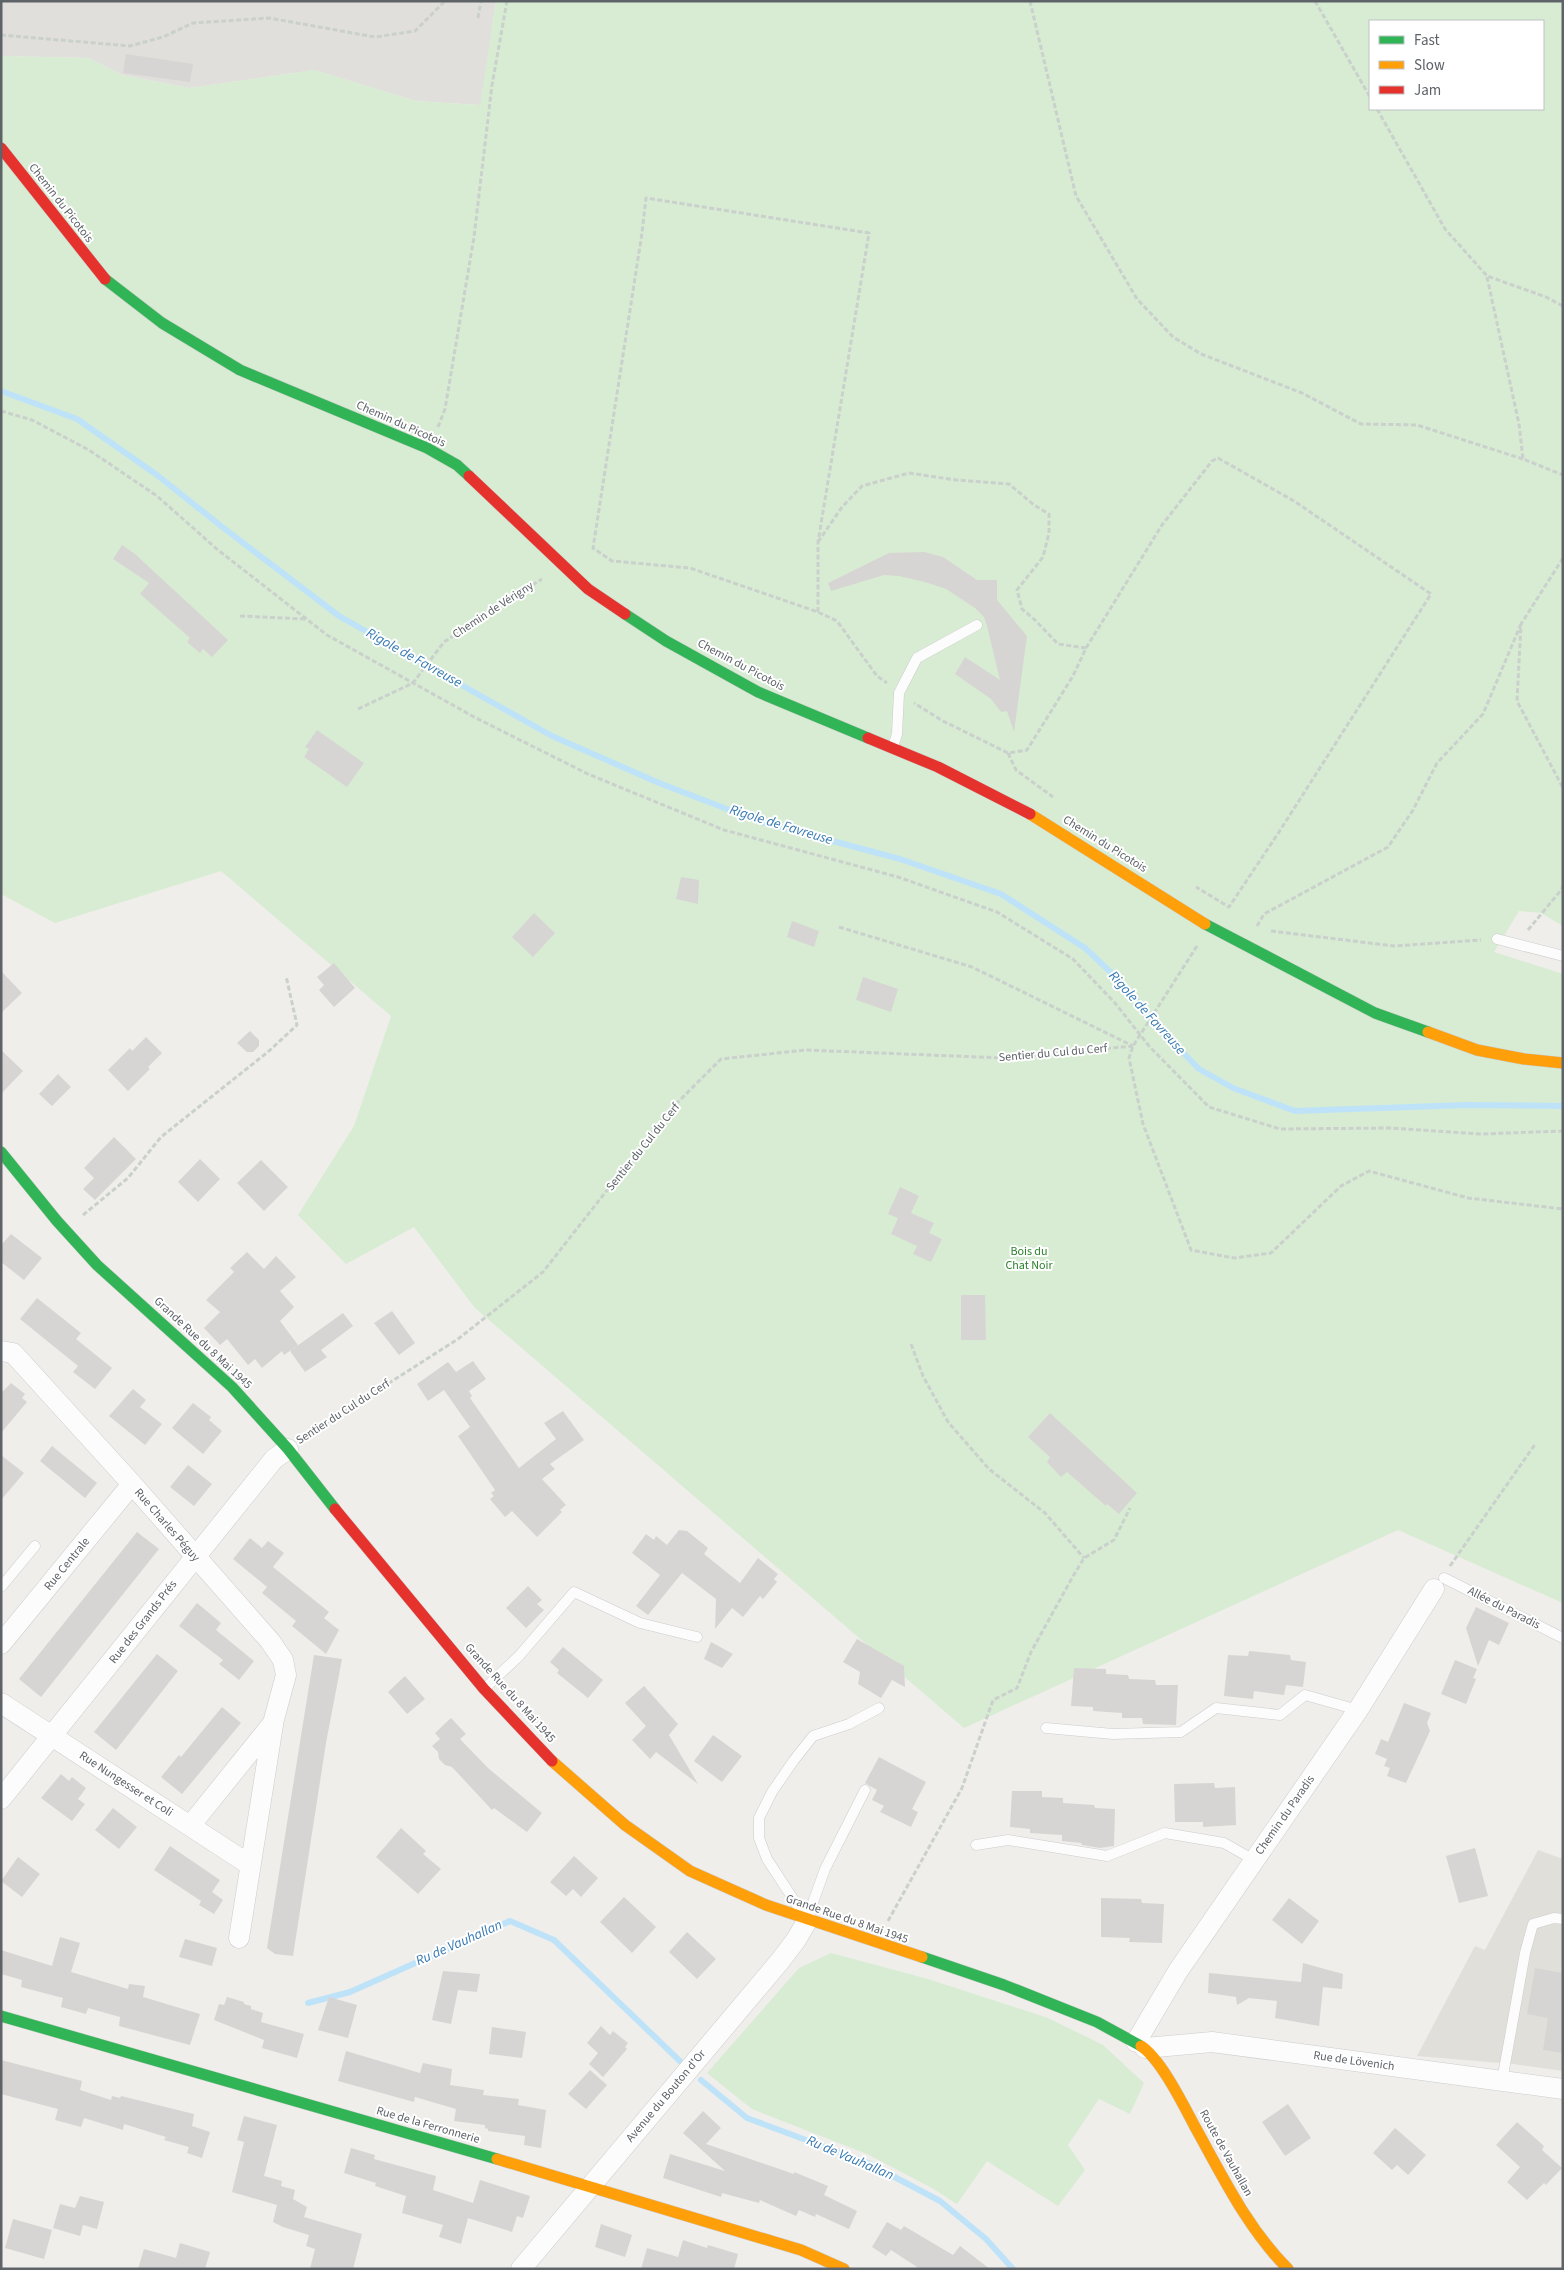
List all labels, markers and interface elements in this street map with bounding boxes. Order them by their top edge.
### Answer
legend [1369,20,1544,110]
text: Fast [1414,30,1440,51]
text: Slow [1414,55,1445,76]
text: Jam [1414,80,1441,101]
street label: Chemin du Picotois [25,160,97,246]
street label: Chemin du Picotois [353,397,449,451]
street label: Chemin de Vérigny [449,577,537,643]
water label: Rigole de Favreuse [362,623,466,693]
street label: Chemin du Picotois [694,635,788,695]
water label: Rigole de Favreuse [727,800,835,850]
street label: Chemin du Picotois [1060,811,1150,877]
water label: Rigole de Favreuse [1104,967,1190,1060]
street label: Sentier du Cul du Cerf [998,1040,1108,1066]
street label: Sentier du Cul du Cerf [602,1099,684,1195]
park label: Bois du Chat Noir [1005,1243,1053,1274]
street label: Grande Rue du 8 Mai 1945 [150,1293,256,1393]
street label: Sentier du Cul du Cerf [293,1375,394,1449]
street label: Rue Charles Péguy [130,1485,204,1566]
street label: Rue Centrale [40,1534,94,1594]
street label: Rue des Grands Prés [105,1577,181,1667]
street label: Allée du Paradis [1465,1582,1543,1634]
street label: Grande Rue du 8 Mai 1945 [461,1640,559,1746]
street label: Rue Nungesser et Coli [76,1747,176,1821]
street label: Chemin du Paradis [1251,1772,1319,1858]
street label: Grande Rue du 8 Mai 1945 [783,1890,911,1948]
water label: Ru de Vauhallan [413,1915,505,1971]
street label: Avenue du Bouton d'Or [622,2045,710,2146]
street label: Rue de Lövenich [1312,2047,1396,2075]
street label: Rue de la Ferronnerie [374,2102,482,2148]
street label: Route de Vauhallan [1195,2107,1257,2199]
water label: Ru de Vauhallan [803,2131,897,2185]

